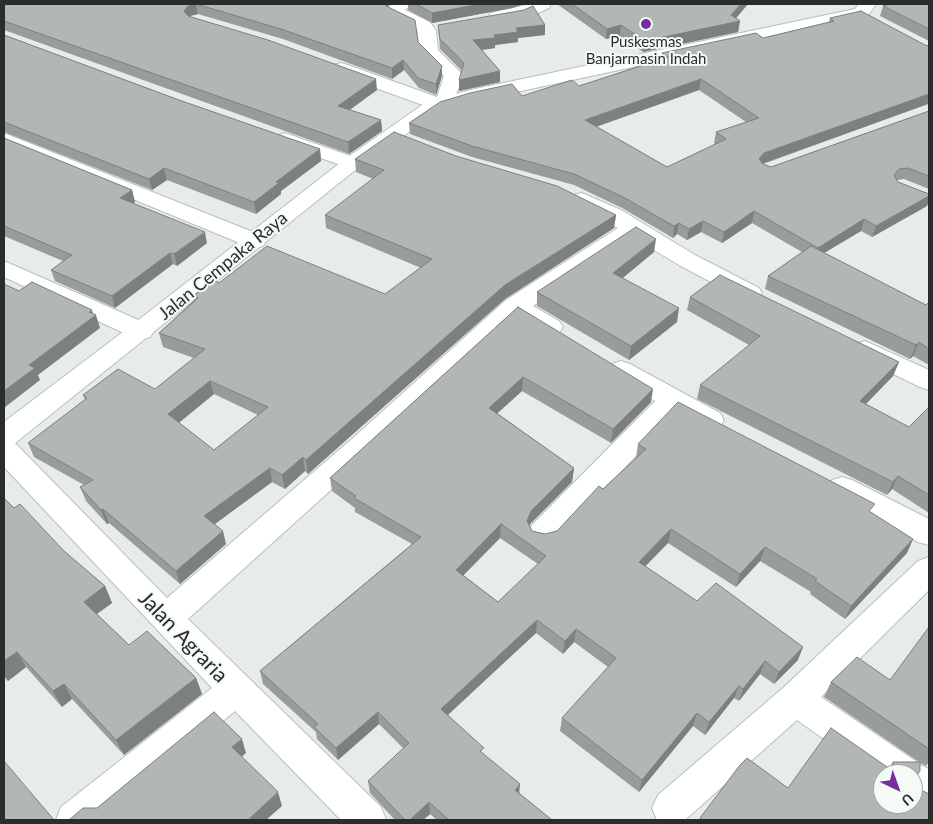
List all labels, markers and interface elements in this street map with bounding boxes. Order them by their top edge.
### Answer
marker: Puskesmas Banjarmasin Indah [639,17,653,31]
place label: Puskesmas Banjarmasin Indah [586,33,706,68]
street label: Jalan Cempaka Raya [154,207,292,325]
street label: Jalan Agraria [133,586,233,688]
north arrow [873,764,923,814]
text: U [898,790,917,810]

